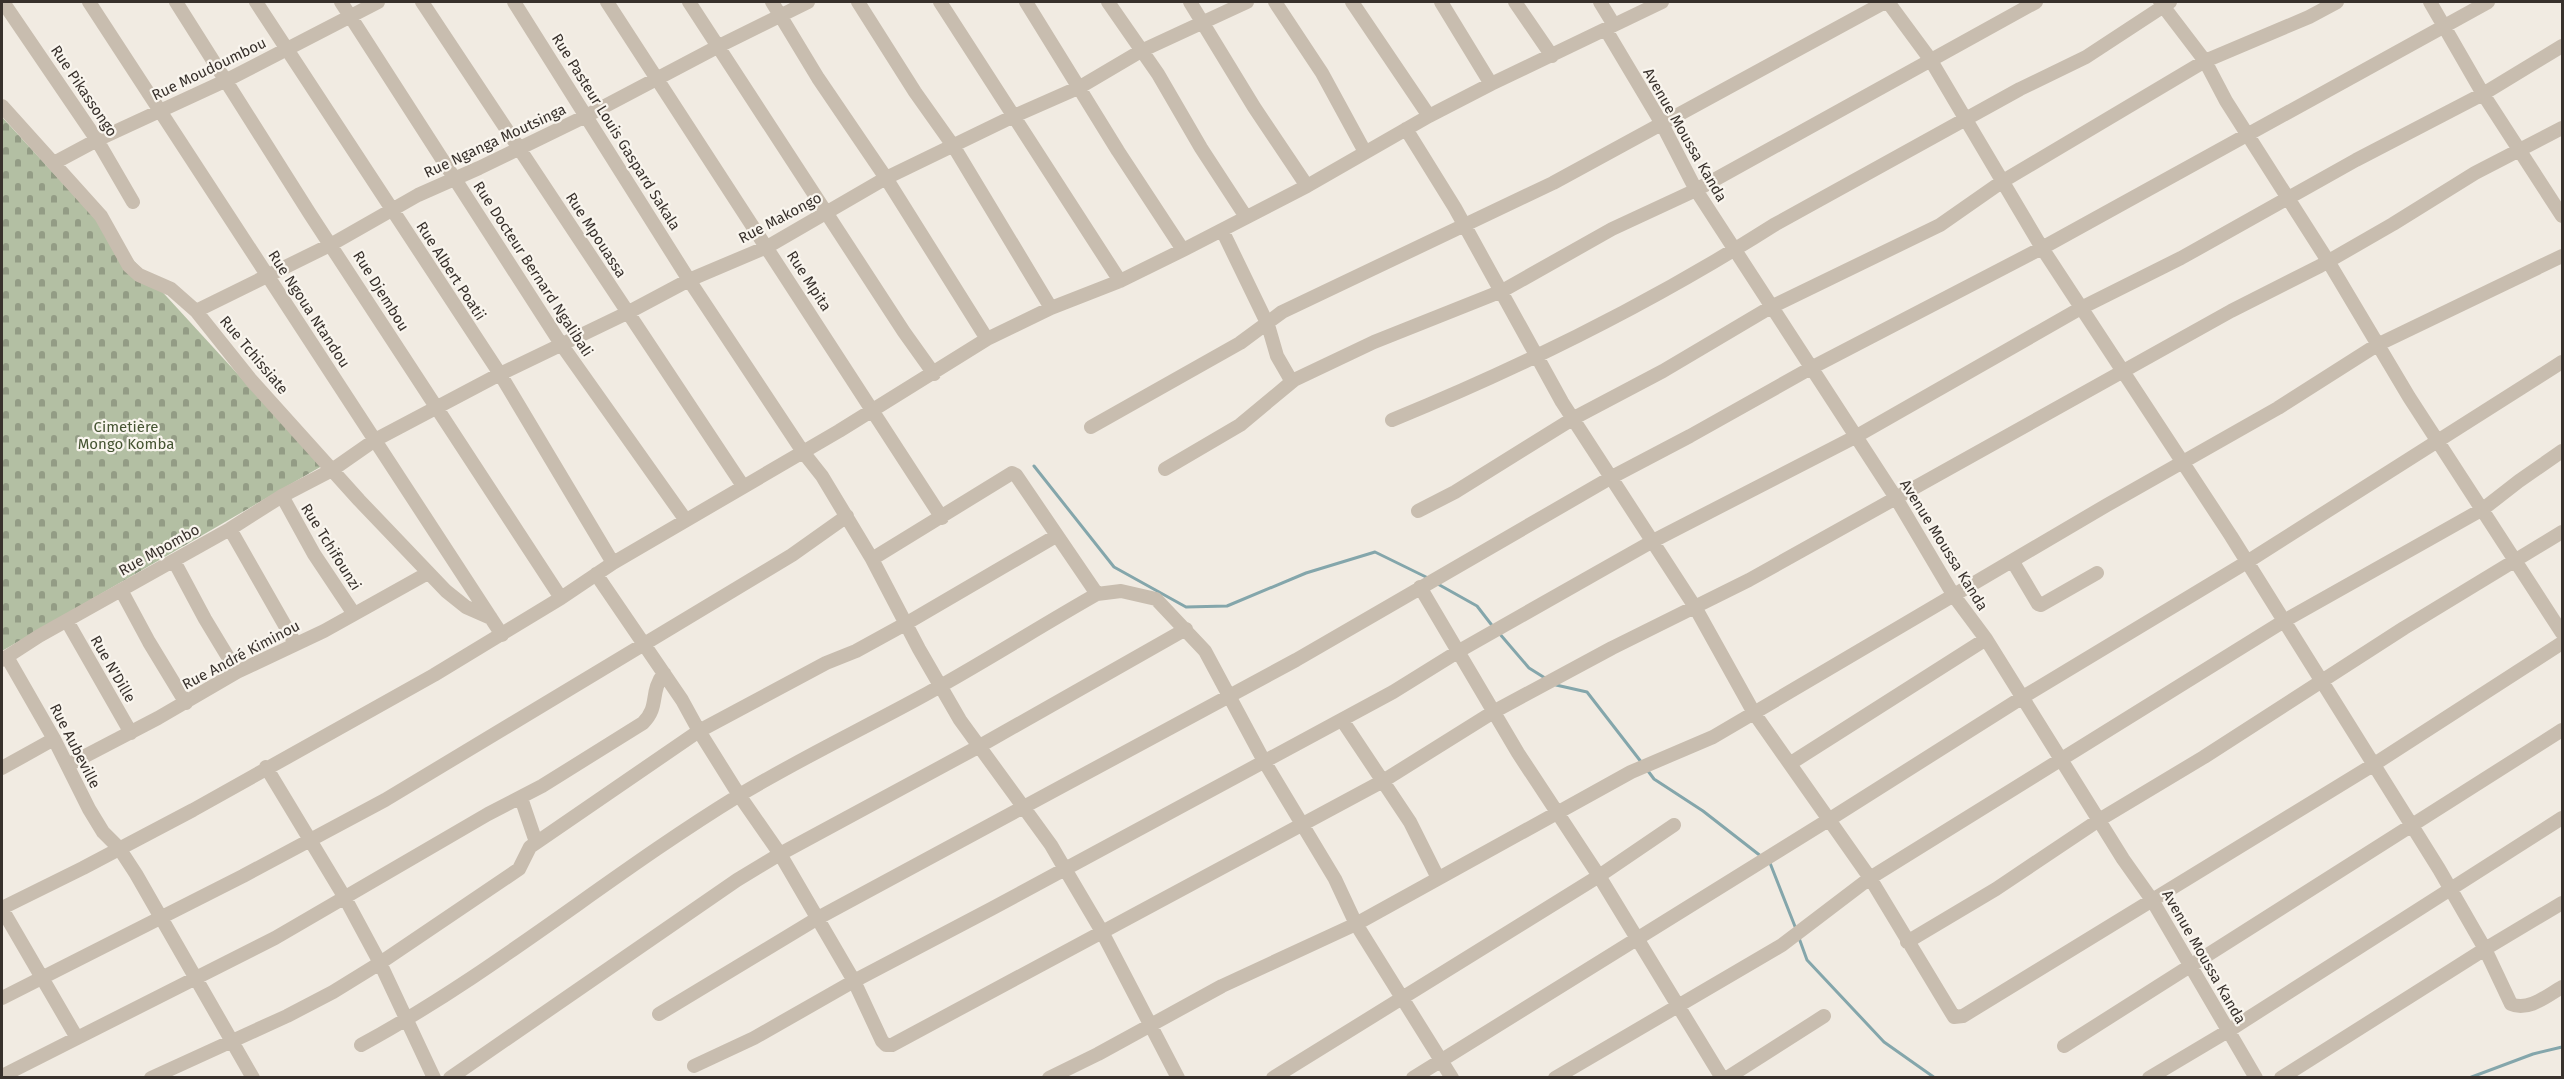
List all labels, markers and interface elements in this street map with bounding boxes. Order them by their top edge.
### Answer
street label: Rue Pasteur Louis Gaspard Sakala [548,30,684,234]
street label: Rue Moudoumbou [149,34,269,104]
street label: Rue Pikassongo [47,42,121,140]
street label: Avenue Moussa Kanda [1639,65,1731,205]
street label: Rue Nganga Moutsinga [421,100,569,182]
street label: Rue Docteur Bernard Ngalibali [469,178,597,360]
street label: Rue Mpouassa [562,189,630,281]
street label: Rue Makongo [736,189,824,247]
street label: Rue Albert Poatii [412,218,490,324]
street label: Rue Ngoua Ntandou [264,247,354,371]
street label: Rue Mpita [783,247,835,315]
street label: Rue Djembou [349,248,413,334]
street label: Rue Tchissiate [216,312,292,398]
park label: Cimetière Mongo Komba [78,418,174,453]
street label: Avenue Moussa Kanda [1896,476,1992,614]
street label: Rue Tchifounzi [297,500,365,594]
street label: Rue Mpombo [115,520,203,580]
street label: Rue André Kiminou [179,616,303,694]
street label: Rue N'Dille [87,632,139,706]
street label: Rue Aubeville [46,701,104,791]
street label: Avenue Moussa Kanda [2158,887,2250,1027]

